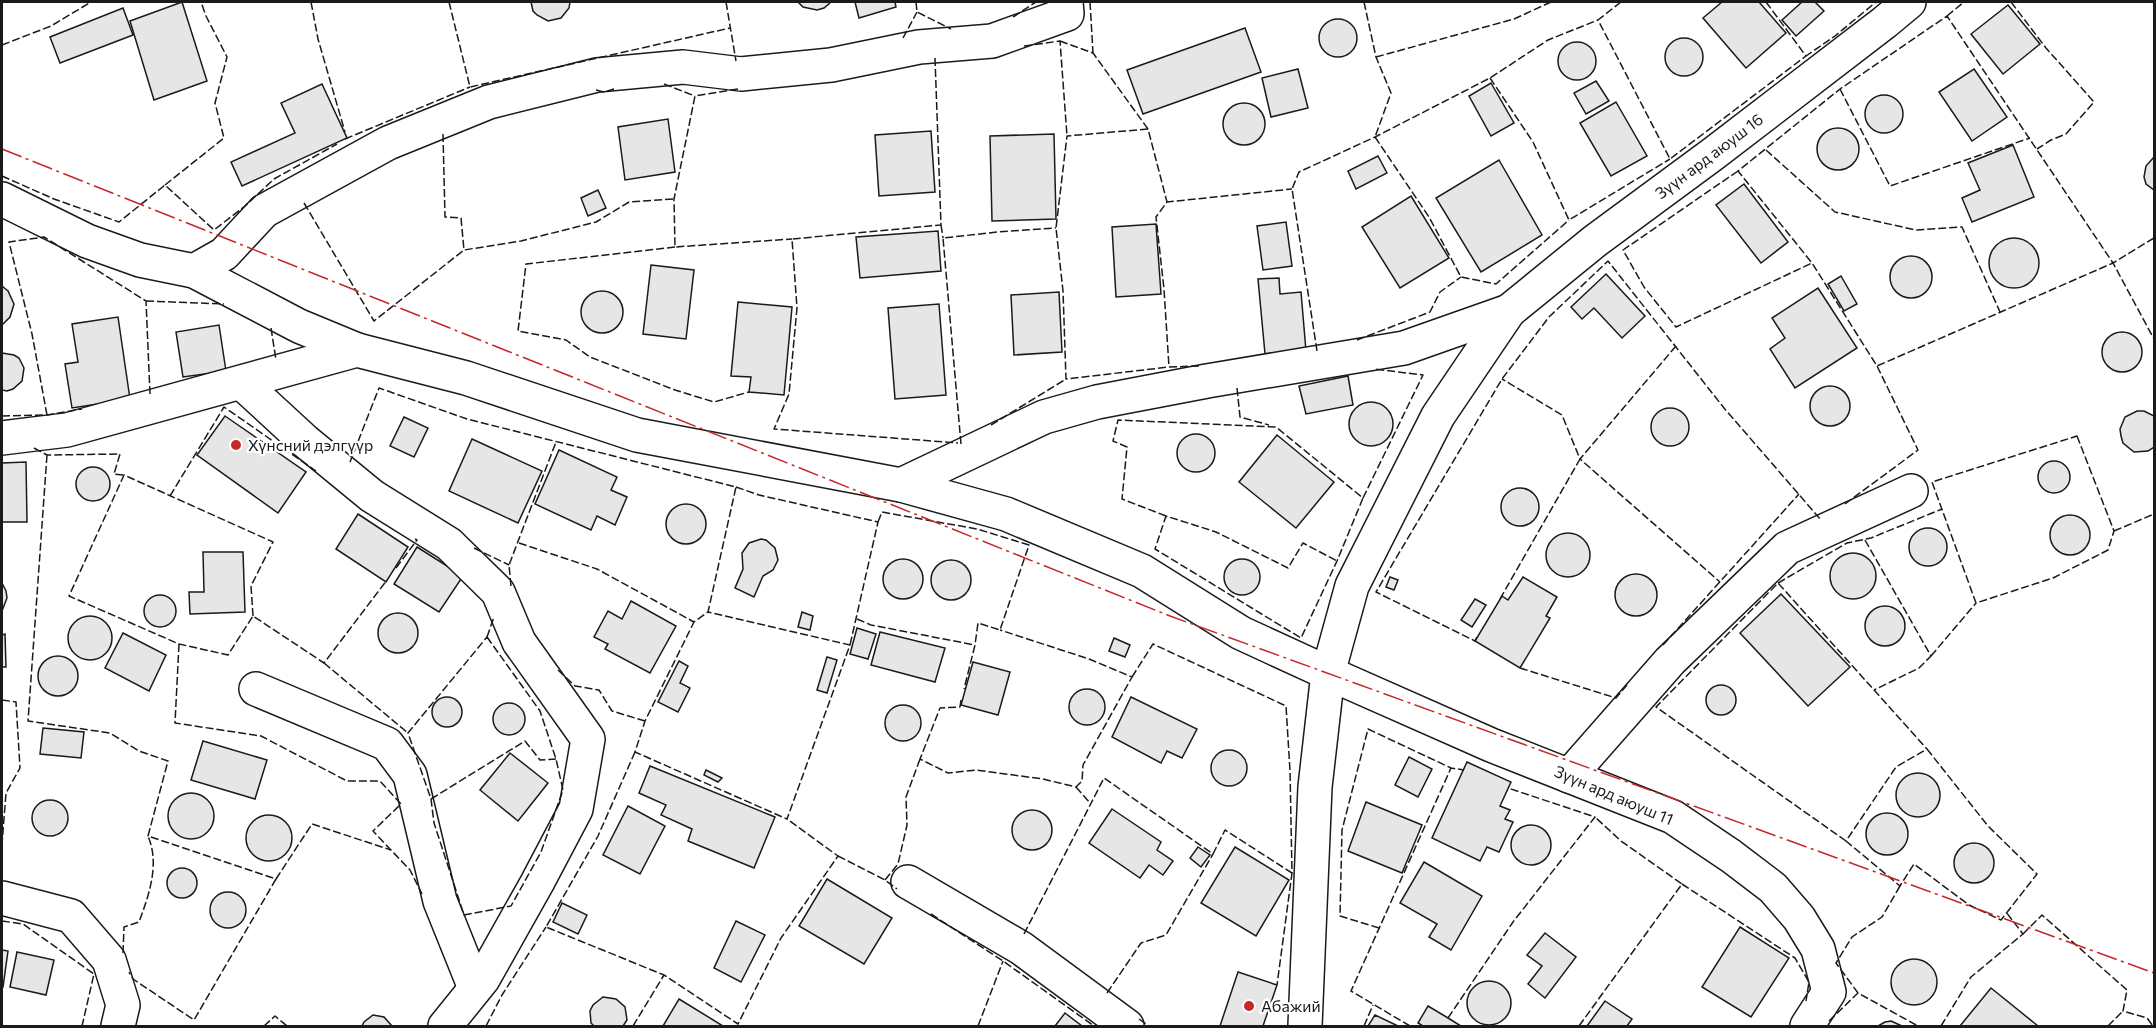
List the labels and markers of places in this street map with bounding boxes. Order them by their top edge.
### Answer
place label: Хүнсний дэлгүүр [248,435,373,454]
marker: Хүнсний дэлгүүр [229,438,243,452]
place label: Абажий [1261,996,1321,1015]
marker: Абажий [1242,999,1256,1013]

